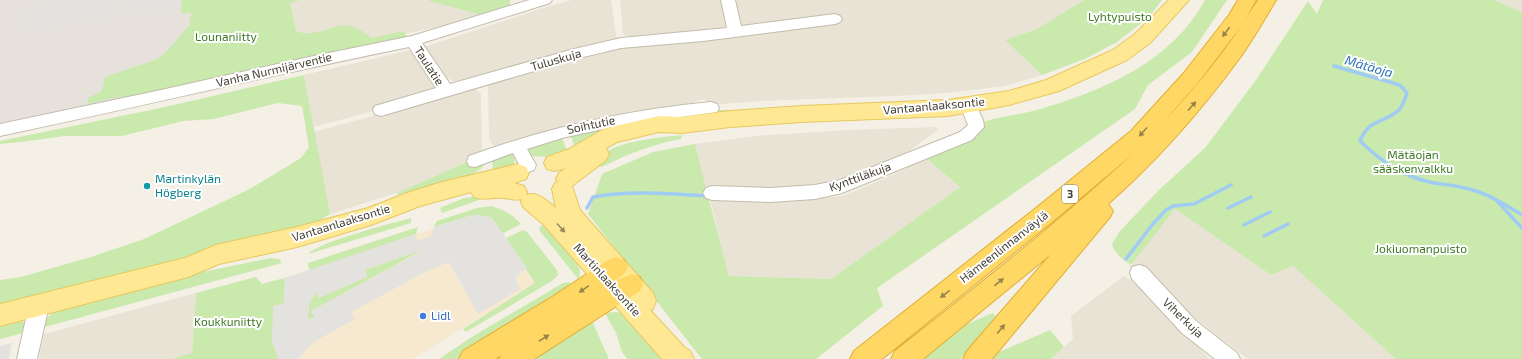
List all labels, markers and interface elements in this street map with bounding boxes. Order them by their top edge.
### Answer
park label: Lyhtypuisto [1088,9,1152,23]
one-way arrow [1221,27,1230,38]
park label: Lounaniitty [195,29,258,43]
street label: Taulatie [412,43,448,87]
street label: Tuluskuja [529,45,583,74]
street label: Vanha Nurmijärventie [214,49,333,90]
water label: Mätäoja [1343,52,1395,80]
street label: Vantaanlaaksontie [883,94,985,116]
one-way arrow [1187,100,1196,111]
street label: Soihtutie [565,112,616,136]
one-way arrow [1138,127,1147,138]
park label: Mätäojan sääskenvalkku [1373,147,1453,175]
street label: Kynttiläkuja [827,158,893,195]
place label: Martinkylän Högberg [155,171,221,199]
marker: Martinkylän Högberg [142,181,152,191]
road number: 3 [1062,185,1078,203]
street label: Vantaanlaaksontie [290,200,392,244]
street label: Hämeenlinnanväylä [956,207,1050,285]
one-way arrow [556,223,565,234]
street label: Martinlaaksontie [571,240,644,319]
park label: Jokiuomanpuisto [1375,241,1467,255]
one-way arrow [994,277,1005,286]
one-way arrow [578,285,589,293]
one-way arrow [939,290,950,299]
street label: Viherkuja [1160,295,1207,341]
place label: Lidl [431,308,451,322]
marker: Lidl [418,311,428,321]
park label: Koukkuniitty [194,314,263,328]
one-way arrow [996,324,1005,335]
one-way arrow [539,334,550,342]

